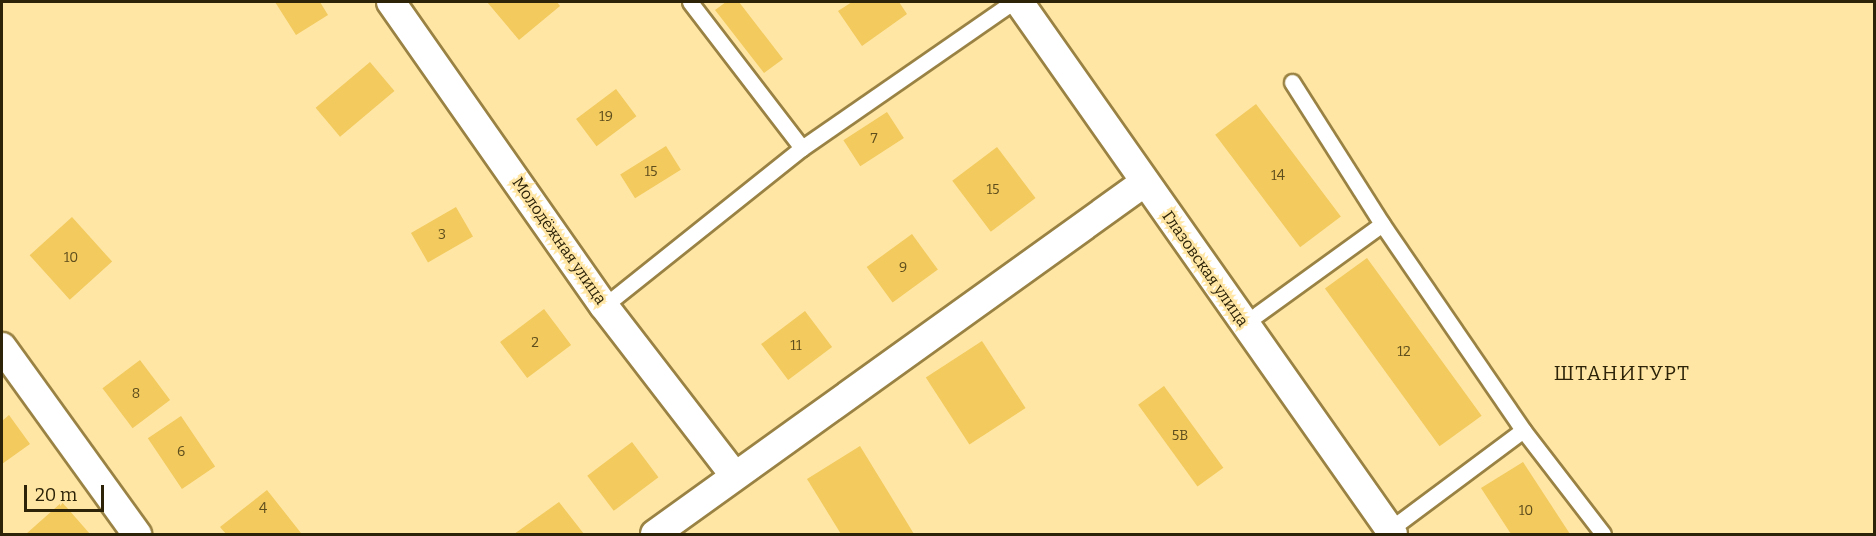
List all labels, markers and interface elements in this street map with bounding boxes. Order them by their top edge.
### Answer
house number: 19 [599,109,613,125]
house number: 7 [870,131,878,147]
house number: 15 [644,164,658,180]
house number: 14 [1271,168,1285,184]
street label: Молодёжная улица [508,174,610,308]
house number: 15 [986,182,1000,198]
street label: Глазовская улица [1158,207,1252,331]
house number: 3 [438,227,446,243]
house number: 10 [64,250,78,266]
house number: 9 [899,260,907,276]
house number: 2 [531,335,539,351]
house number: 11 [790,338,802,354]
house number: 12 [1397,344,1411,360]
district label: ШТАНИГУРТ [1554,361,1690,385]
house number: 8 [132,386,140,402]
house number: 5В [1172,428,1188,444]
house number: 6 [177,444,185,460]
scale bar [27,473,106,511]
text: 20 m [35,484,77,506]
house number: 4 [259,501,267,517]
house number: 10 [1519,503,1533,519]

